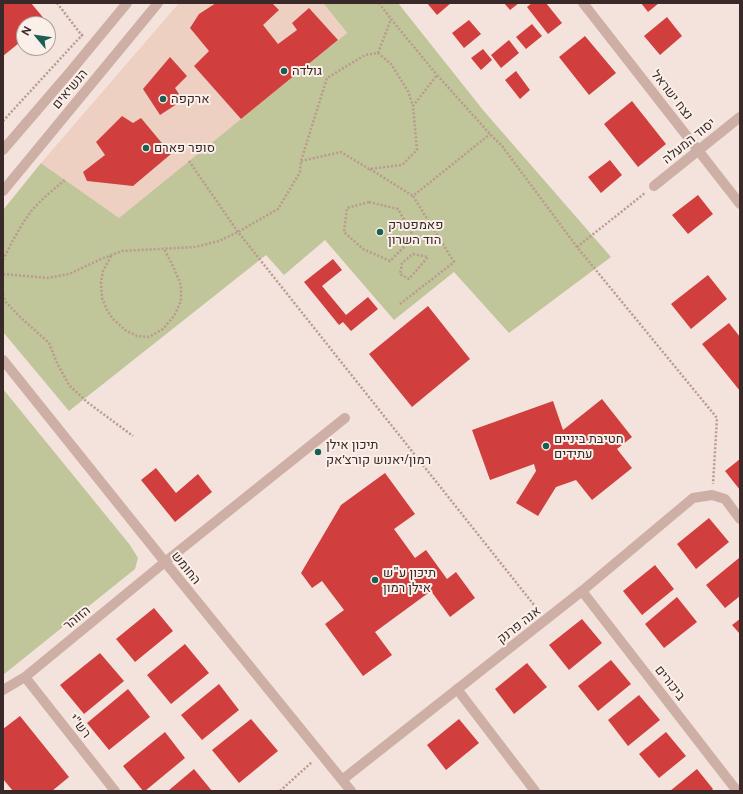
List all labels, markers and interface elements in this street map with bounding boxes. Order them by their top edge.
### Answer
north arrow [16,16,56,56]
text: N [19,24,34,37]
place label: גולדה [292,63,322,79]
street label: הנשיאים [49,66,91,112]
marker: גולדה [279,66,289,76]
street label: נצח ישראל [648,67,696,123]
place label: ארקפה [171,91,210,107]
marker: ארקפה [158,94,168,104]
street label: יסוד המעלה [659,115,719,167]
place label: סופר פארם [154,140,215,156]
marker: סופר פארם [141,143,151,153]
place label: פאמפטרק הוד השרון [388,217,443,248]
marker: פאמפטרק הוד השרון [375,227,385,237]
place label: חטיבת ביניים עתידים [554,431,624,462]
place label: תיכון אילן רמון/יאנוש קורצ׳אק [326,437,431,468]
marker: חטיבת ביניים עתידים [541,441,551,451]
marker: תיכון אילן רמון/יאנוש קורצ׳אק [313,447,323,457]
street label: החומש [168,548,204,588]
place label: תיכון ע"ש אילן רמון [383,565,436,596]
marker: תיכון ע"ש אילן רמון [370,575,380,585]
street label: הזוהר [60,602,94,634]
street label: אנה פרנק [494,603,544,647]
street label: ביכורים [651,662,689,704]
street label: רש"י [66,711,94,741]

